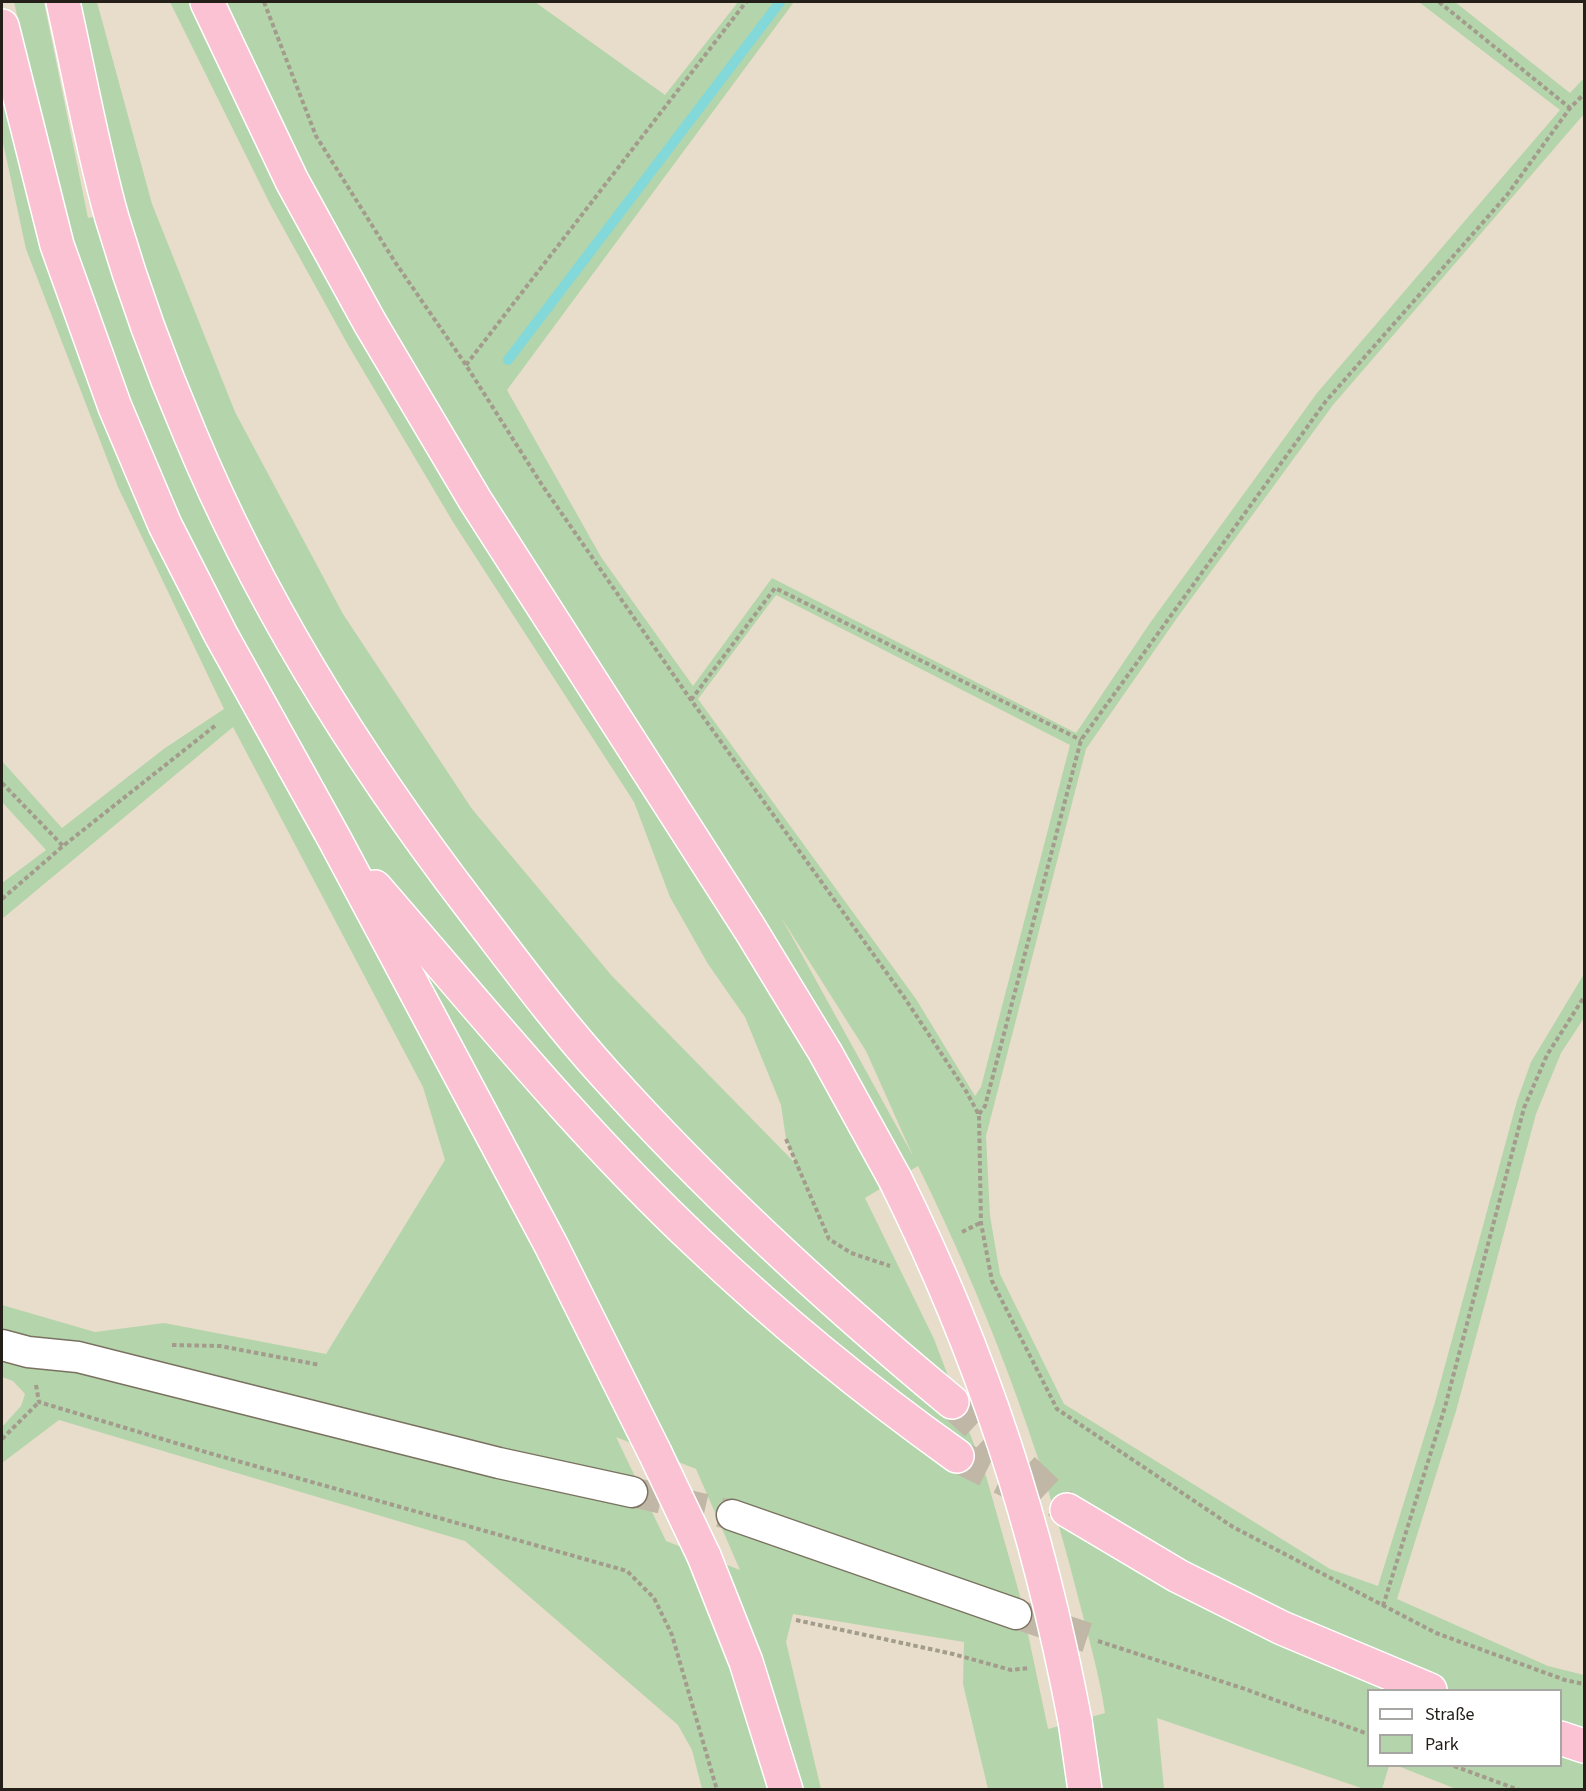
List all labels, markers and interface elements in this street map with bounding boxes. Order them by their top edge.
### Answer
legend [1367,1689,1562,1767]
text: Straße [1425,1702,1474,1727]
text: Park [1425,1732,1459,1757]

